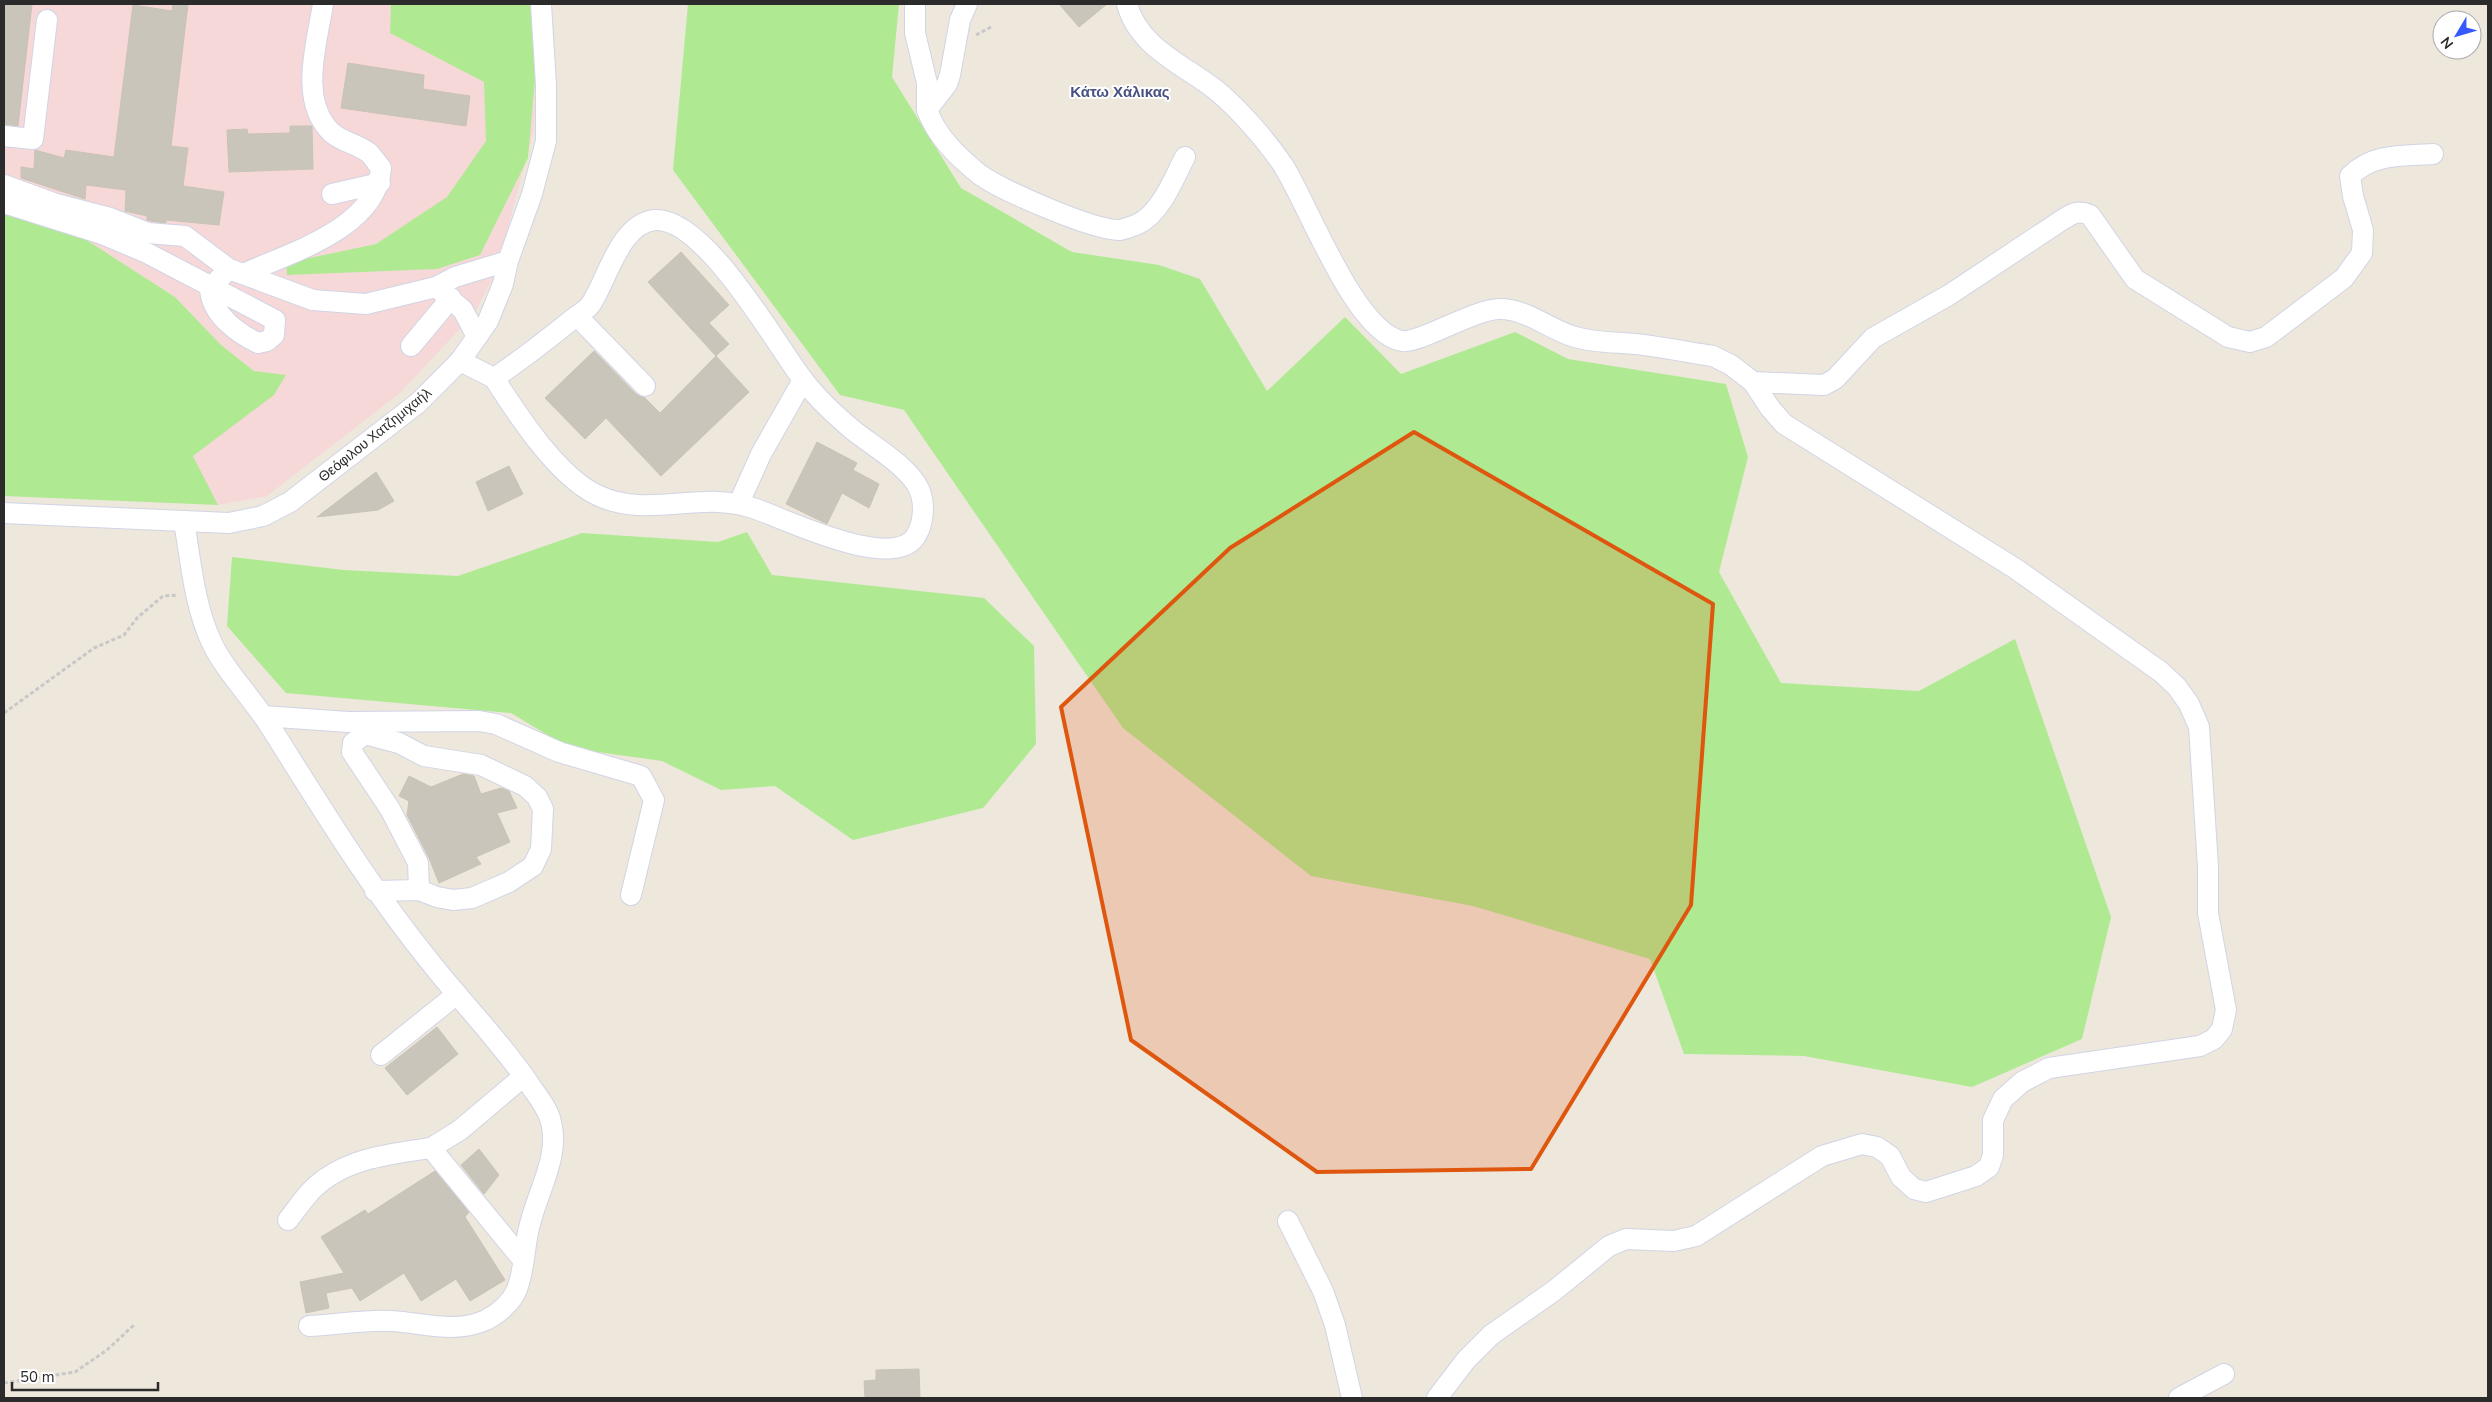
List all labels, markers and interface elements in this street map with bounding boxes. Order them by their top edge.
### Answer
north arrow [2432,10,2482,60]
text: N [2436,33,2458,53]
district label: Κάτω Χάλικας [1070,82,1170,102]
street label: Θεόφιλου Χατζημιχαήλ [315,383,435,487]
scale bar [12,1360,159,1392]
text: 50 m [20,1367,55,1387]

